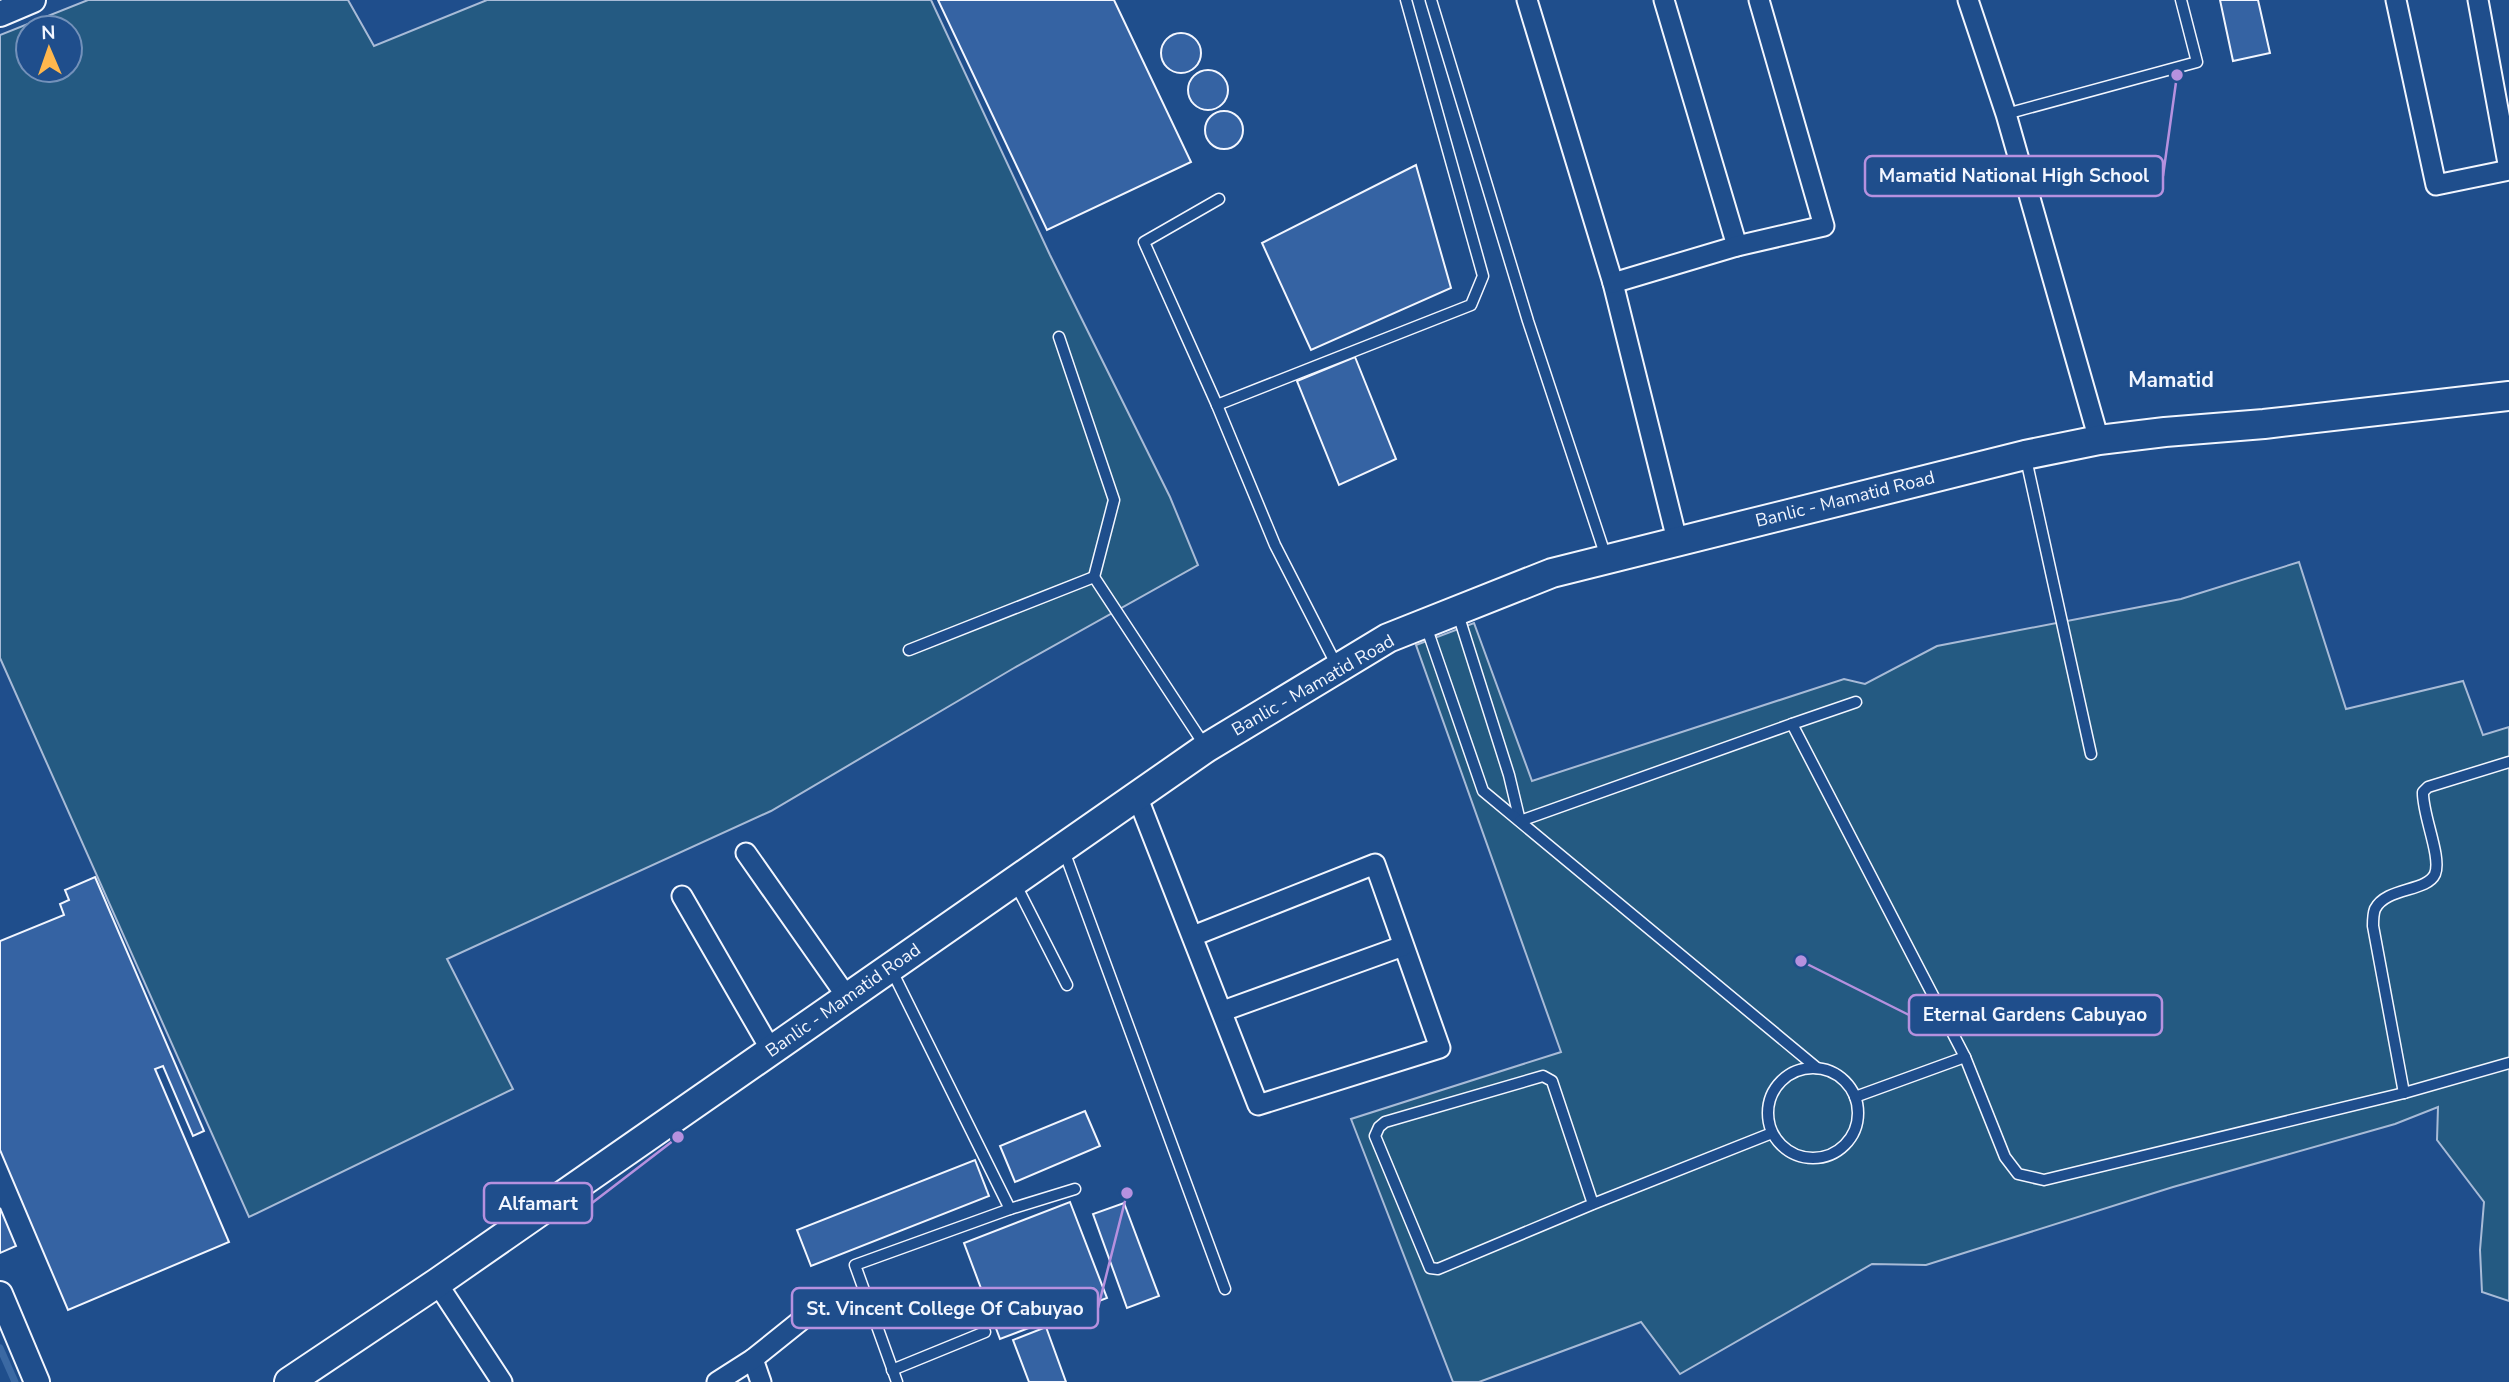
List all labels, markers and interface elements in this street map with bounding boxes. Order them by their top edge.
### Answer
north arrow [14,14,84,84]
text: N [41,20,56,46]
callout: Mamatid National High School [1865,156,2163,196]
text: Mamatid National High School [1879,163,2149,189]
district label: Mamatid [2128,366,2214,394]
street label: Banlic - Mamatid Road [1753,465,1937,533]
street label: Banlic - Mamatid Road [1227,629,1399,741]
street label: Banlic - Mamatid Road [761,937,925,1063]
callout: Eternal Gardens Cabuyao [1909,995,2162,1035]
text: Eternal Gardens Cabuyao [1923,1002,2147,1028]
callout: Alfamart [484,1183,592,1223]
text: Alfamart [498,1191,578,1217]
callout: St. Vincent College Of Cabuyao [792,1288,1098,1328]
text: St. Vincent College Of Cabuyao [806,1296,1084,1322]

